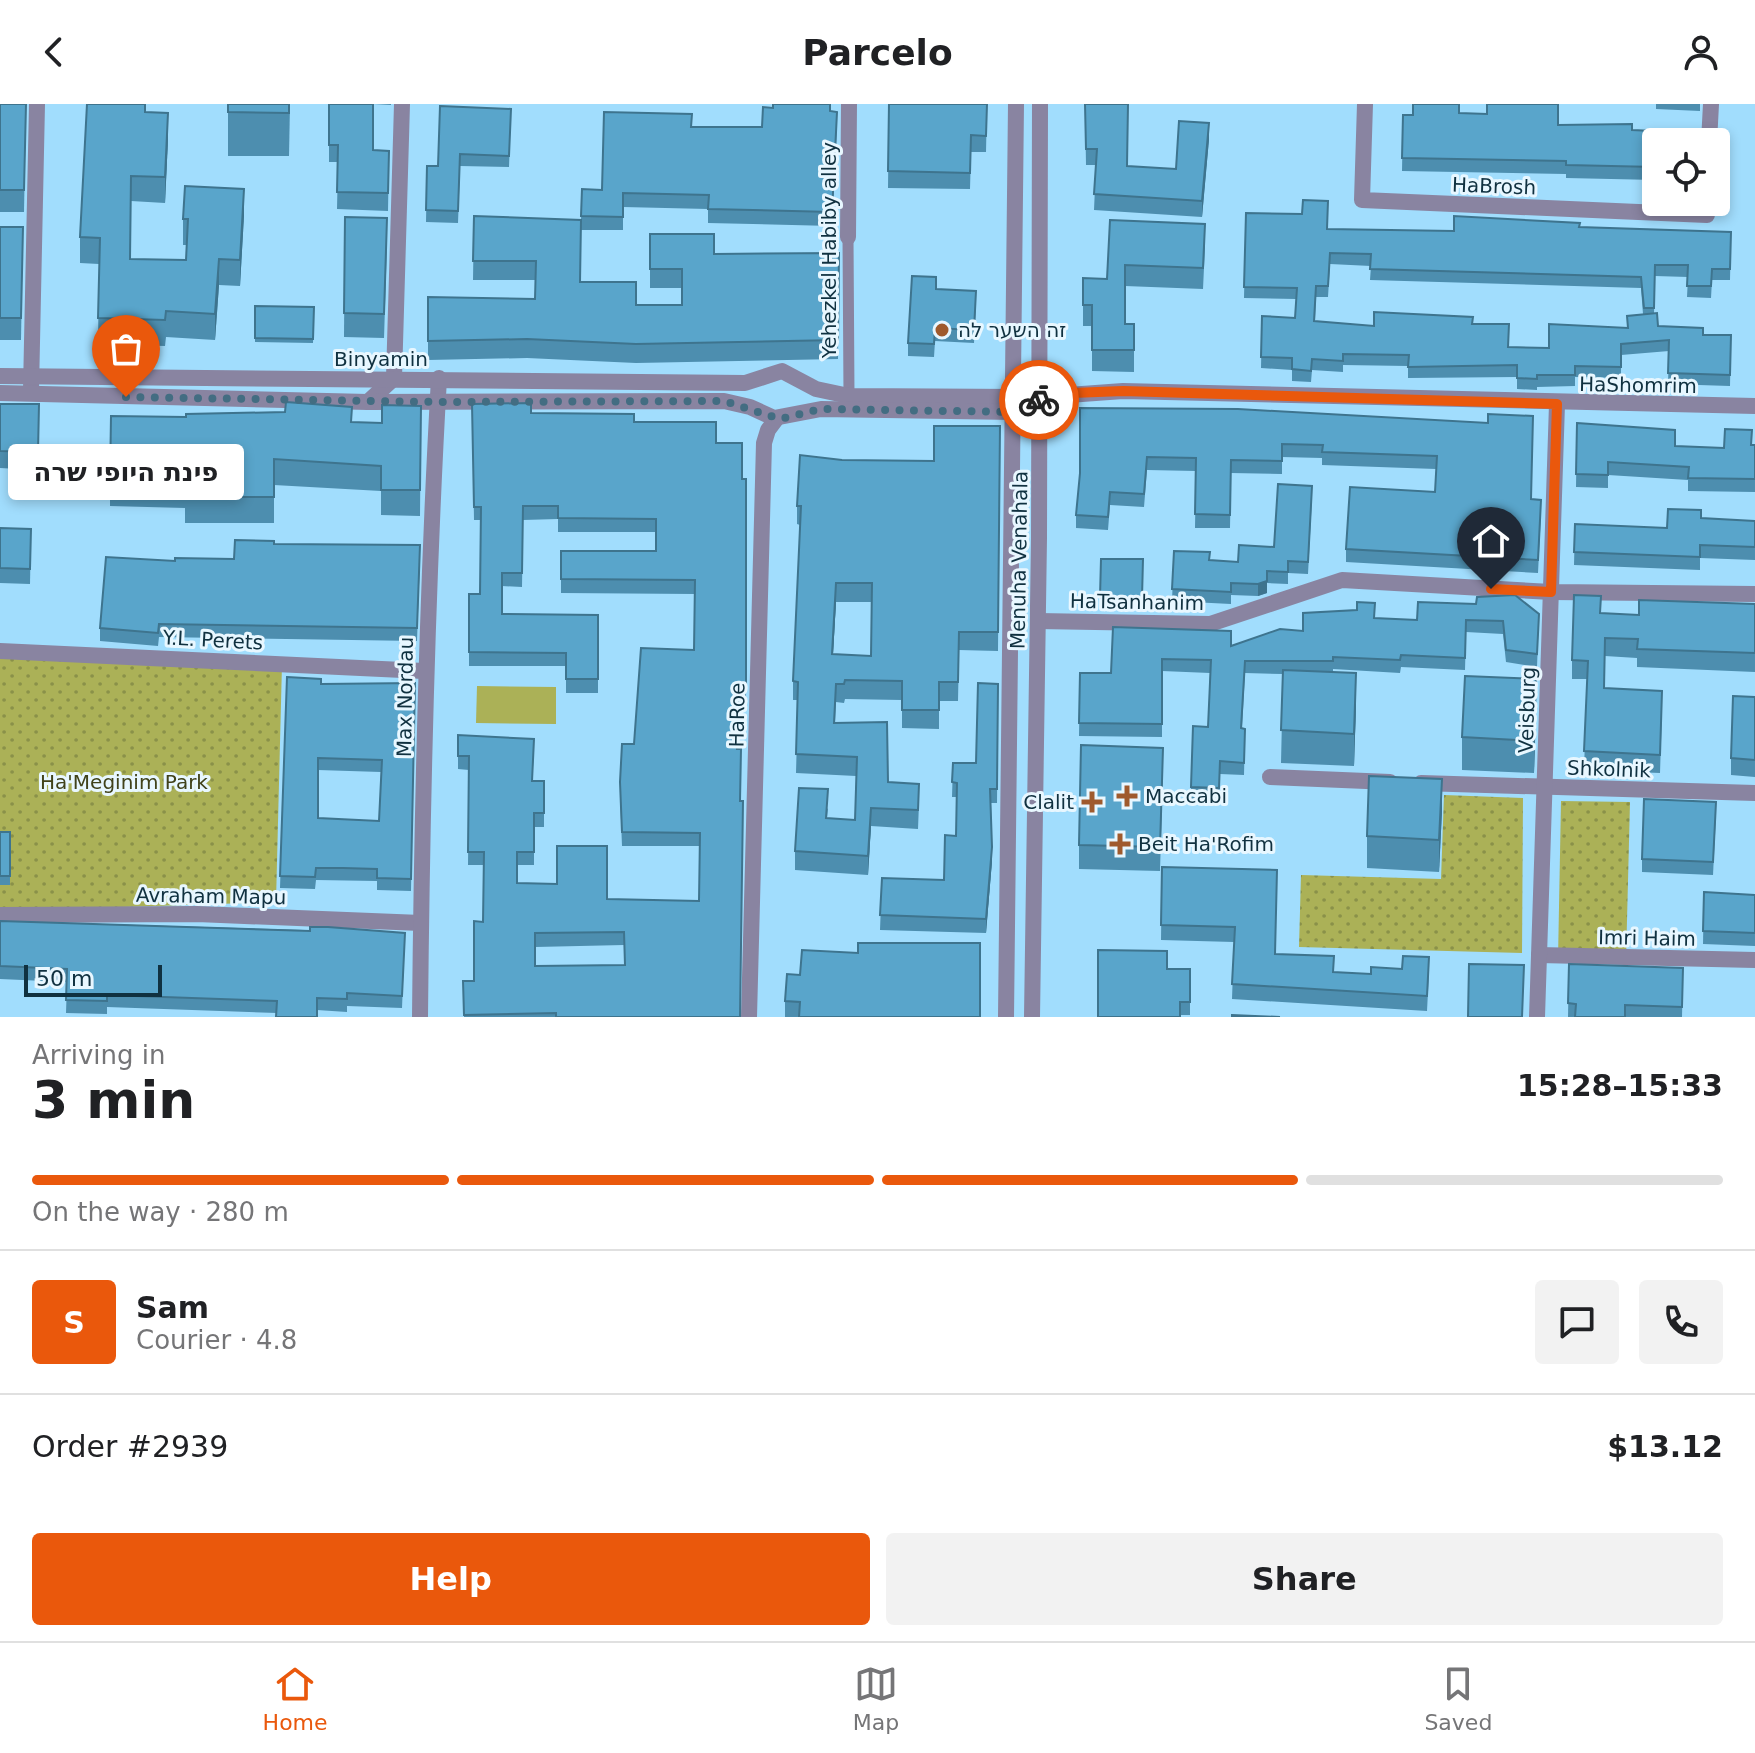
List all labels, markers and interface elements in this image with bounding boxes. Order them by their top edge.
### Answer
icon: back [32,30,76,74]
icon: person [1679,30,1723,74]
text: Parcelo [802,32,953,73]
map controls [1642,128,1730,216]
button: locate [1642,128,1730,216]
street label: Yehezkel Habiby alley [817,142,841,359]
street label: HaBrosh [1452,173,1536,199]
pin [92,315,160,397]
place label: זה השער לה [958,318,1066,342]
marker: זה השער לה [933,321,951,339]
icon: bag [104,327,148,371]
street label: Binyamin [334,347,428,371]
courier [999,360,1079,440]
street label: HaShomrim [1579,372,1697,398]
icon: bike [1017,378,1061,422]
callout: פינת היופי שרה [8,445,244,501]
text: פינת היופי שרה [34,457,218,487]
street label: Menuha Venahala [1005,471,1033,649]
pin [1457,507,1525,589]
icon: home [1469,519,1513,563]
street label: HaTsanhanim [1070,589,1204,615]
street label: Y.L. Perets [161,625,264,655]
street label: Max Nordau [392,637,418,757]
street label: Veisburg [1514,666,1540,754]
street label: HaRoe [724,682,750,748]
street label: Shkolnik [1567,756,1652,782]
park label: Ha'Meginim Park [40,770,208,794]
place label: Maccabi [1145,784,1227,808]
marker: Maccabi [1116,785,1138,807]
place label: Clalit [1023,790,1074,814]
marker: Clalit [1081,791,1103,813]
place label: Beit Ha'Rofim [1138,832,1274,856]
marker: Beit Ha'Rofim [1109,833,1131,855]
street label: Avraham Mapu [136,883,286,909]
street label: Imri Haim [1598,925,1696,951]
scale bar [24,961,162,997]
text: 50 m [36,966,92,991]
text: Arriving in [32,1040,166,1070]
text: 15:28–15:33 [1517,1068,1723,1103]
text: 3 min [32,1070,195,1130]
text: On the way · 280 m [32,1197,289,1227]
button: chat [1535,1280,1619,1364]
button: phone [1639,1280,1723,1364]
text: Sam [136,1290,209,1325]
text: S [63,1305,85,1340]
text: Courier · 4.8 [136,1325,297,1355]
text: Order #2939 [32,1429,228,1464]
text: $13.12 [1607,1429,1723,1464]
button: Help [32,1533,870,1625]
button: Share [886,1533,1723,1625]
tab: Home [263,1662,328,1735]
tab: Map [853,1662,899,1735]
tab: Saved [1424,1662,1492,1735]

